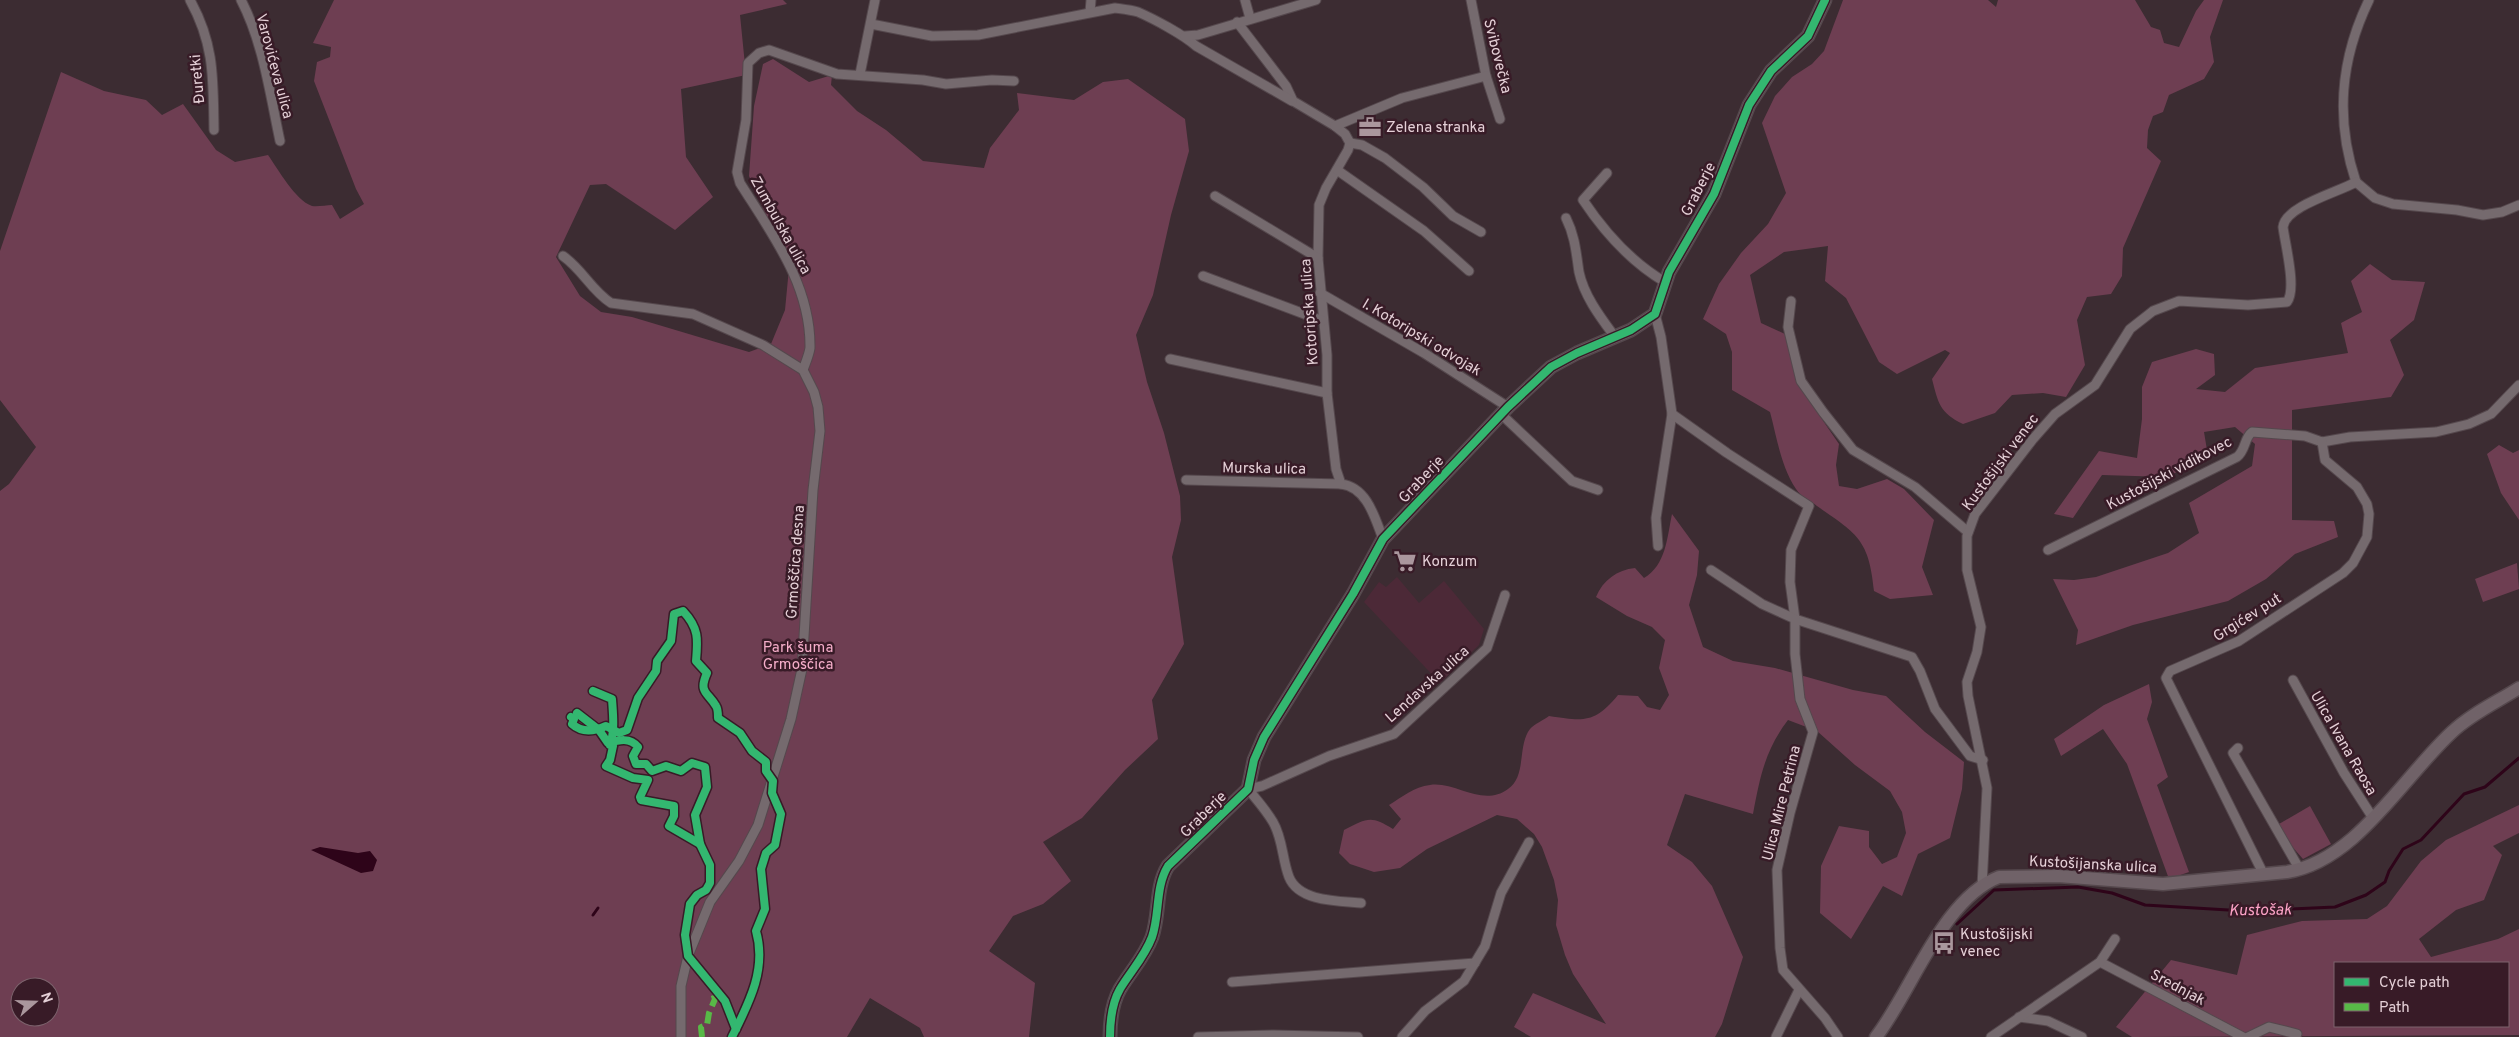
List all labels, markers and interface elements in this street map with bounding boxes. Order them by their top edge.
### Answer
street label: Varovićeva ulica [250,12,297,121]
street label: Svibovečka [1478,17,1515,96]
street label: Đuretki [187,53,210,104]
office icon: Zelena stranka [1357,114,1383,140]
place label: Zelena stranka [1386,119,1485,138]
street label: Graberje [1678,159,1721,220]
street label: Zumbulska ulica [745,173,814,278]
street label: Kotoripska ulica [1297,258,1324,366]
street label: I. Kotoripski odvojak [1358,295,1484,381]
street label: Kustošijski venec [1959,411,2044,515]
street label: Kustošijski vidikovec [2104,433,2236,515]
street label: Graberje [1395,452,1449,508]
street label: Murska ulica [1222,459,1306,480]
street label: Grmoščica desna [783,505,810,620]
supermarket icon: Konzum [1392,548,1418,574]
place label: Konzum [1422,553,1477,572]
street label: Grgićev put [2210,590,2286,647]
park label: Park šuma Grmoščica [763,639,833,675]
street label: Lendavska ulica [1382,642,1474,728]
street label: Ulica Ivana Raosa [2305,688,2380,799]
street label: Ulica Mire Petrina [1759,744,1806,863]
street label: Graberje [1177,788,1231,842]
street label: Kustošijanska ulica [2029,853,2157,878]
water label: Kustošak [2228,900,2293,922]
place label: Kustošijski venec [1960,926,2033,962]
bus stop icon: Kustošijski venec [1931,930,1957,956]
legend [2334,962,2509,1027]
street label: Srednjak [2146,966,2208,1011]
text: Cycle path [2379,974,2450,993]
north arrow [10,977,60,1027]
text: N [36,990,56,1006]
text: Path [2379,999,2410,1018]

